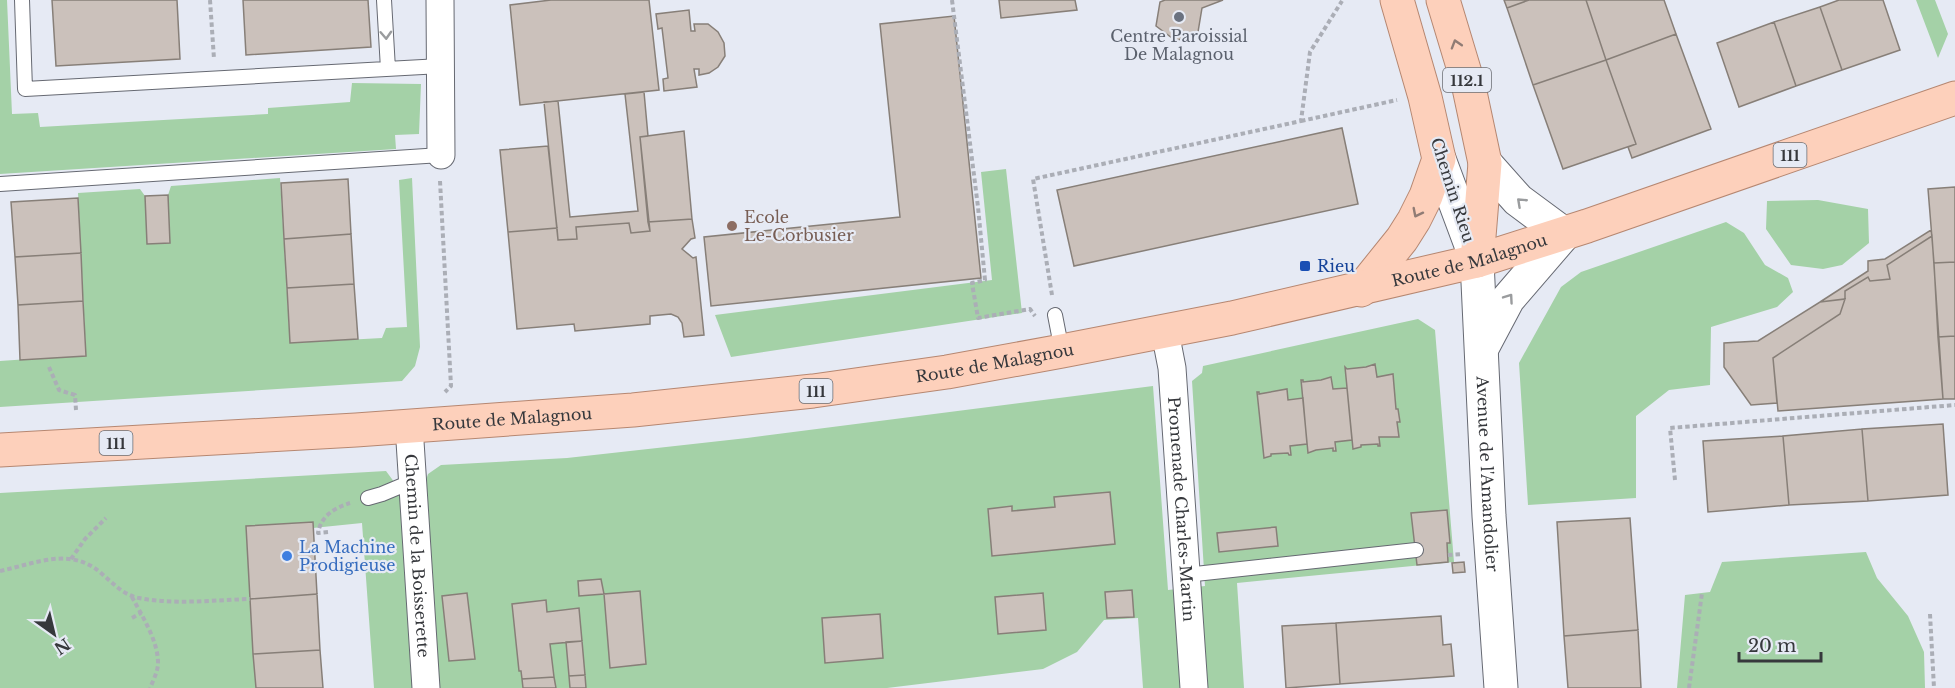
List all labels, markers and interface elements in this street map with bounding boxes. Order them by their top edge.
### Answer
marker: Centre Paroissial De Malagnou [1172,10,1186,24]
place label: Centre Paroissial De Malagnou [1110,26,1248,64]
one-way arrow [379,30,392,39]
one-way arrow [1451,40,1463,50]
road number: 112.1 [1443,68,1491,92]
street label: Chemin Rieu [1427,135,1479,245]
road number: 111 [1774,143,1806,167]
one-way arrow [1517,198,1528,209]
place label: Ecole Le-Corbusier [744,207,854,245]
one-way arrow [1413,207,1425,218]
marker: Ecole Le-Corbusier [725,219,739,233]
street label: Route de Malagnou [1390,229,1550,291]
place label: Rieu [1317,256,1355,276]
marker: Rieu [1298,259,1312,273]
one-way arrow [1502,294,1513,305]
street label: Route de Malagnou [914,339,1076,386]
street label: Avenue de l'Amandolier [1472,375,1503,573]
road number: 111 [800,379,832,403]
street label: Promenade Charles-Martin [1164,396,1199,622]
street label: Route de Malagnou [431,403,593,434]
road number: 111 [100,431,132,455]
street label: Chemin de la Boisserette [401,453,434,658]
place label: La Machine Prodigieuse [299,537,396,575]
marker: La Machine Prodigieuse [280,549,294,563]
north arrow [24,604,84,664]
scale bar [1739,625,1822,663]
text: N [51,634,74,659]
text: 20 m [1748,635,1796,657]

